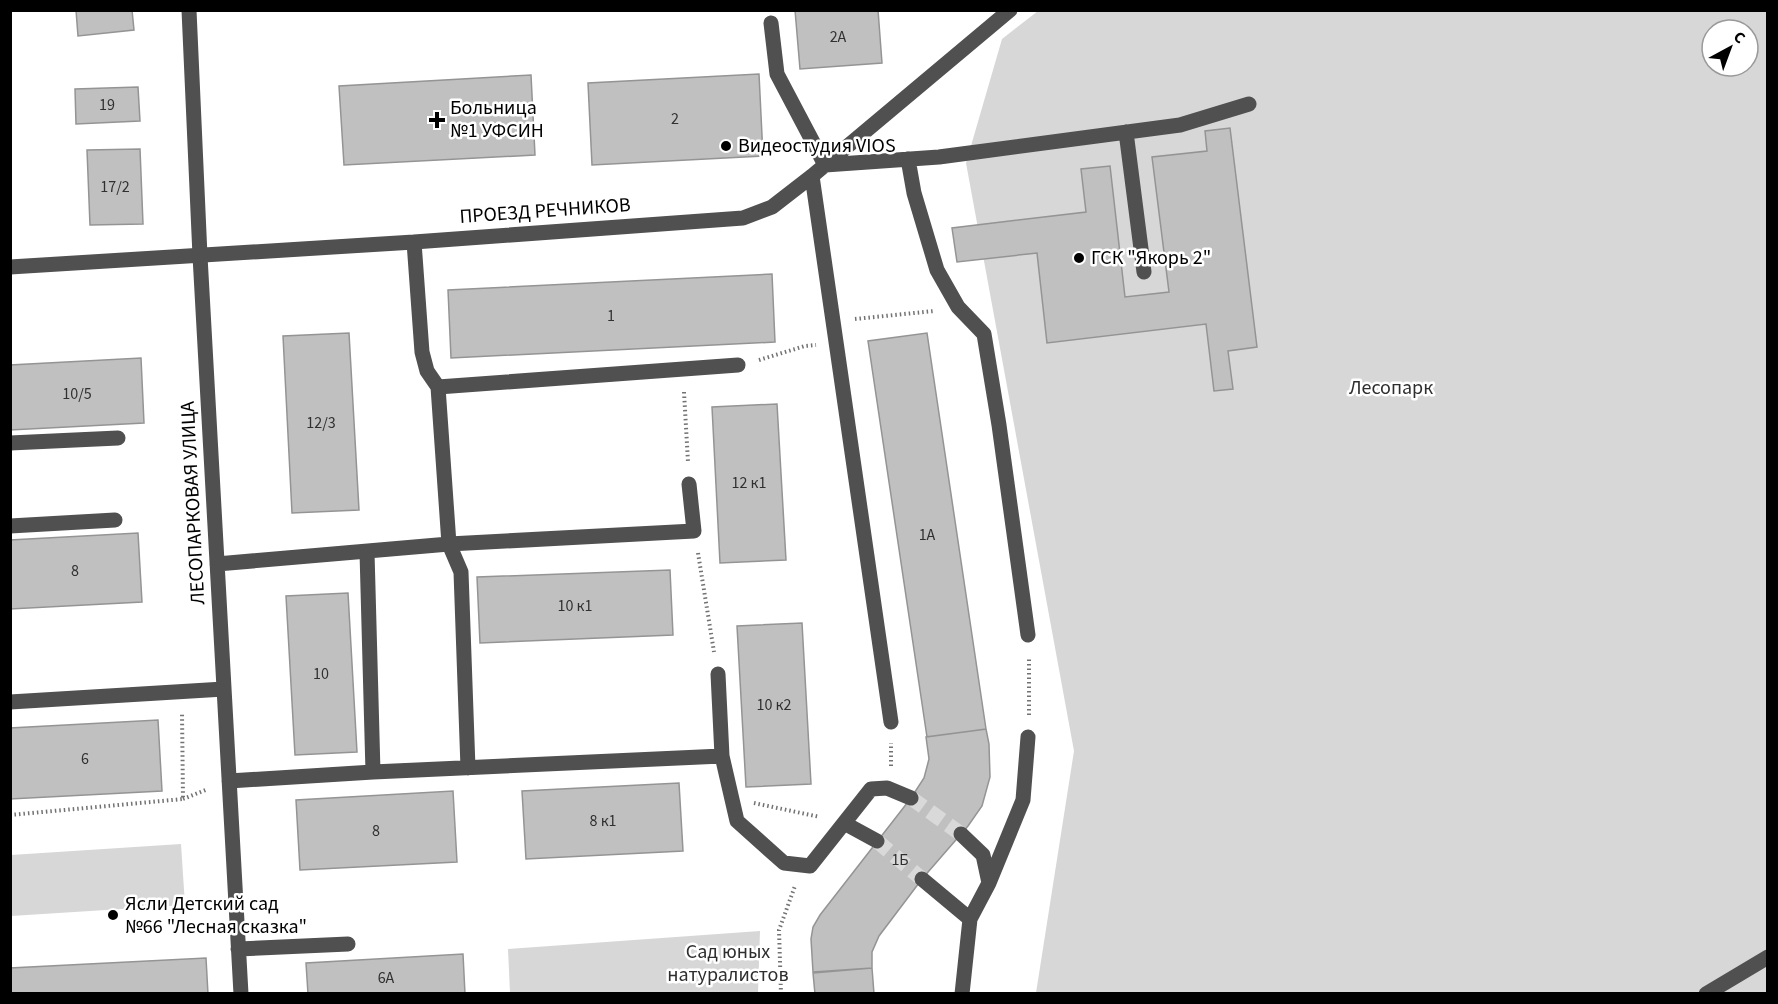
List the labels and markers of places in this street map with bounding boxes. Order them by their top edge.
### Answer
place label: Больница №1 УФСИН [450,94,544,145]
marker: Больница №1 УФСИН [428,111,446,129]
place label: Видеостудия VIOS [738,132,896,160]
marker: Видеостудия VIOS [719,139,733,153]
place label: ГСК "Якорь 2" [1091,244,1211,272]
marker: ГСК "Якорь 2" [1072,251,1086,265]
place label: Ясли Детский сад №66 "Лесная сказка" [125,890,307,941]
marker: Ясли Детский сад №66 "Лесная сказка" [106,908,120,922]

